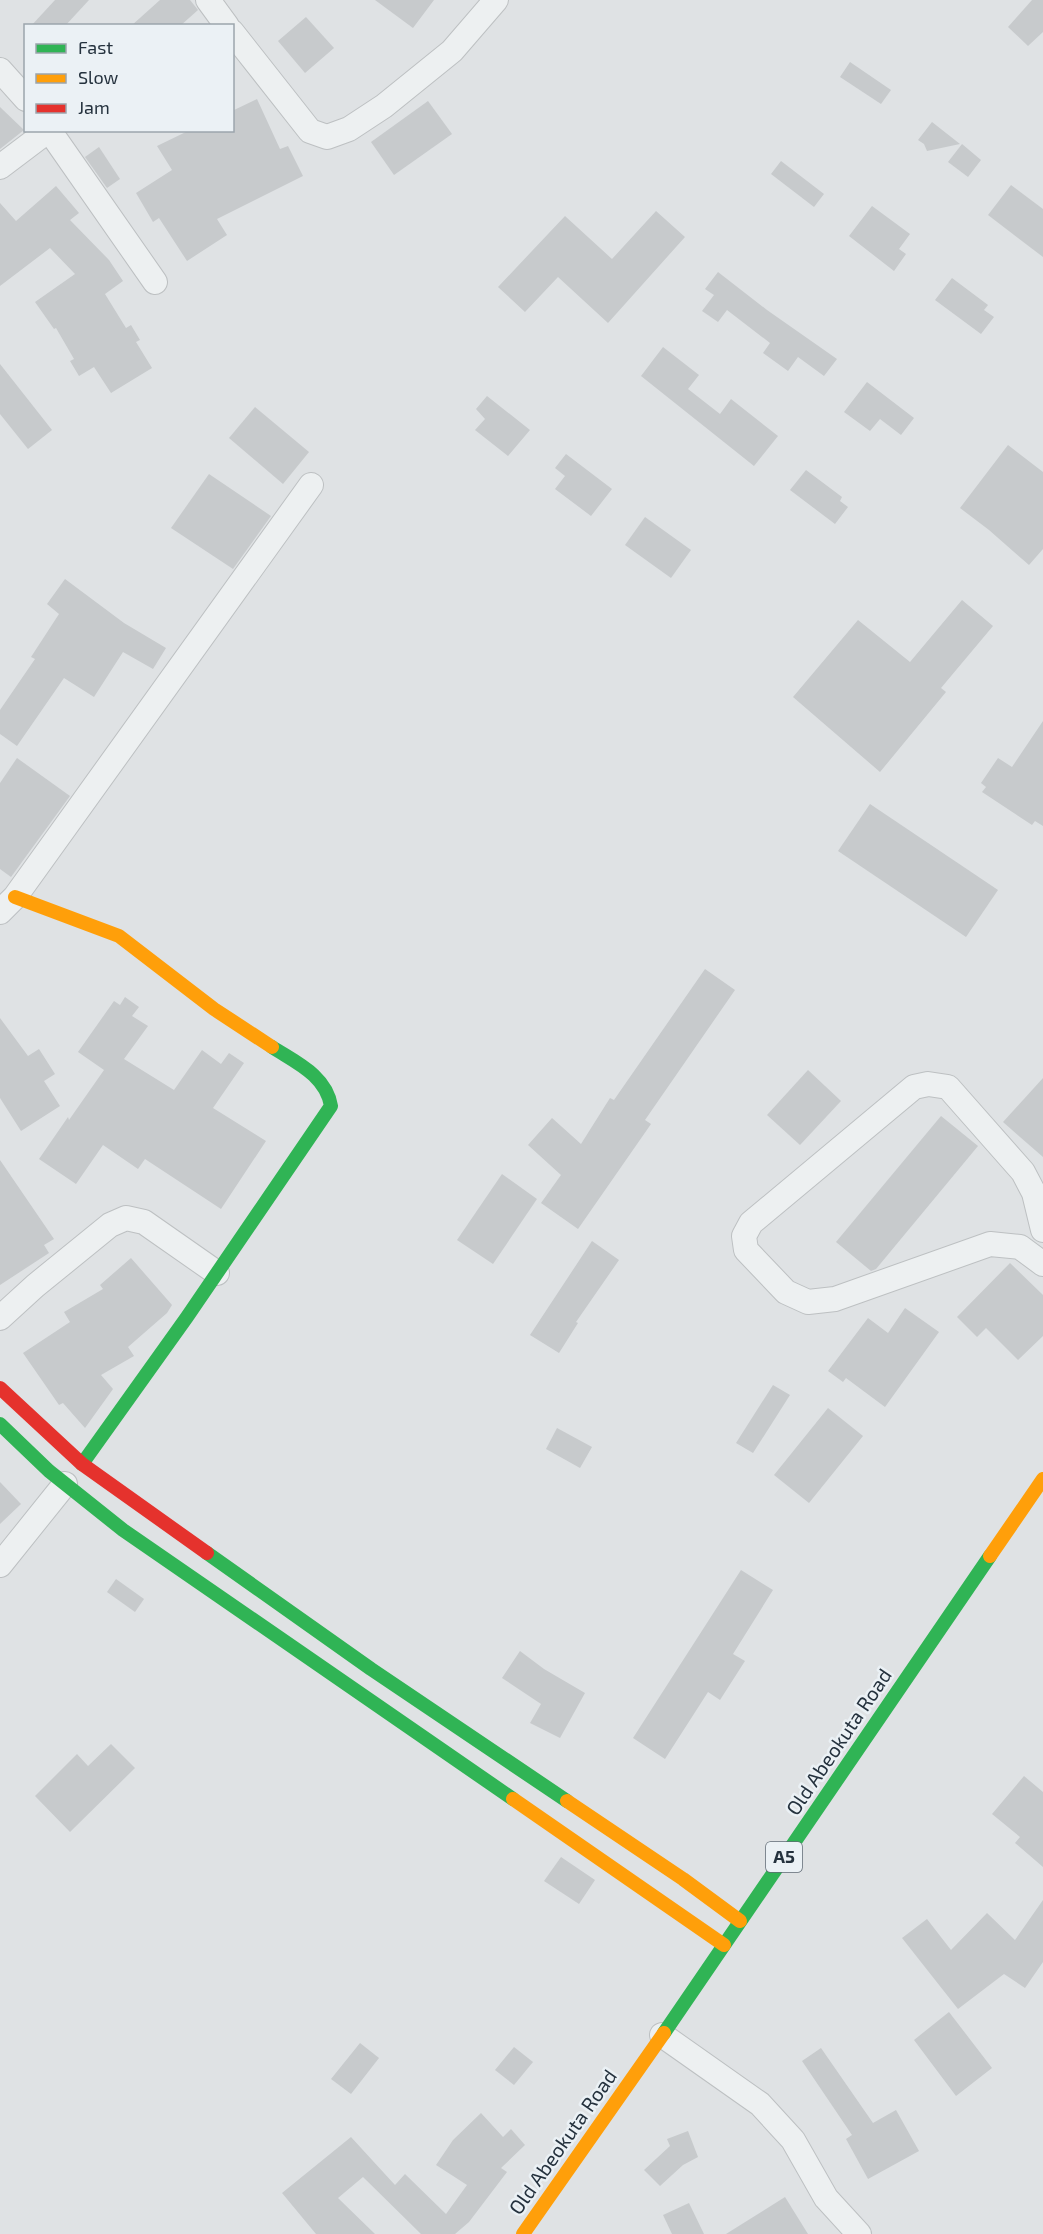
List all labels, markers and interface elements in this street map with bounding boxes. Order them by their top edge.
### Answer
legend [24,24,234,132]
text: Fast [78,36,113,58]
text: Slow [78,66,119,88]
text: Jam [78,96,110,118]
street label: Old Abeokuta Road [780,1664,896,1819]
road number: A5 [766,1842,802,1872]
street label: Old Abeokuta Road [503,2064,621,2219]

